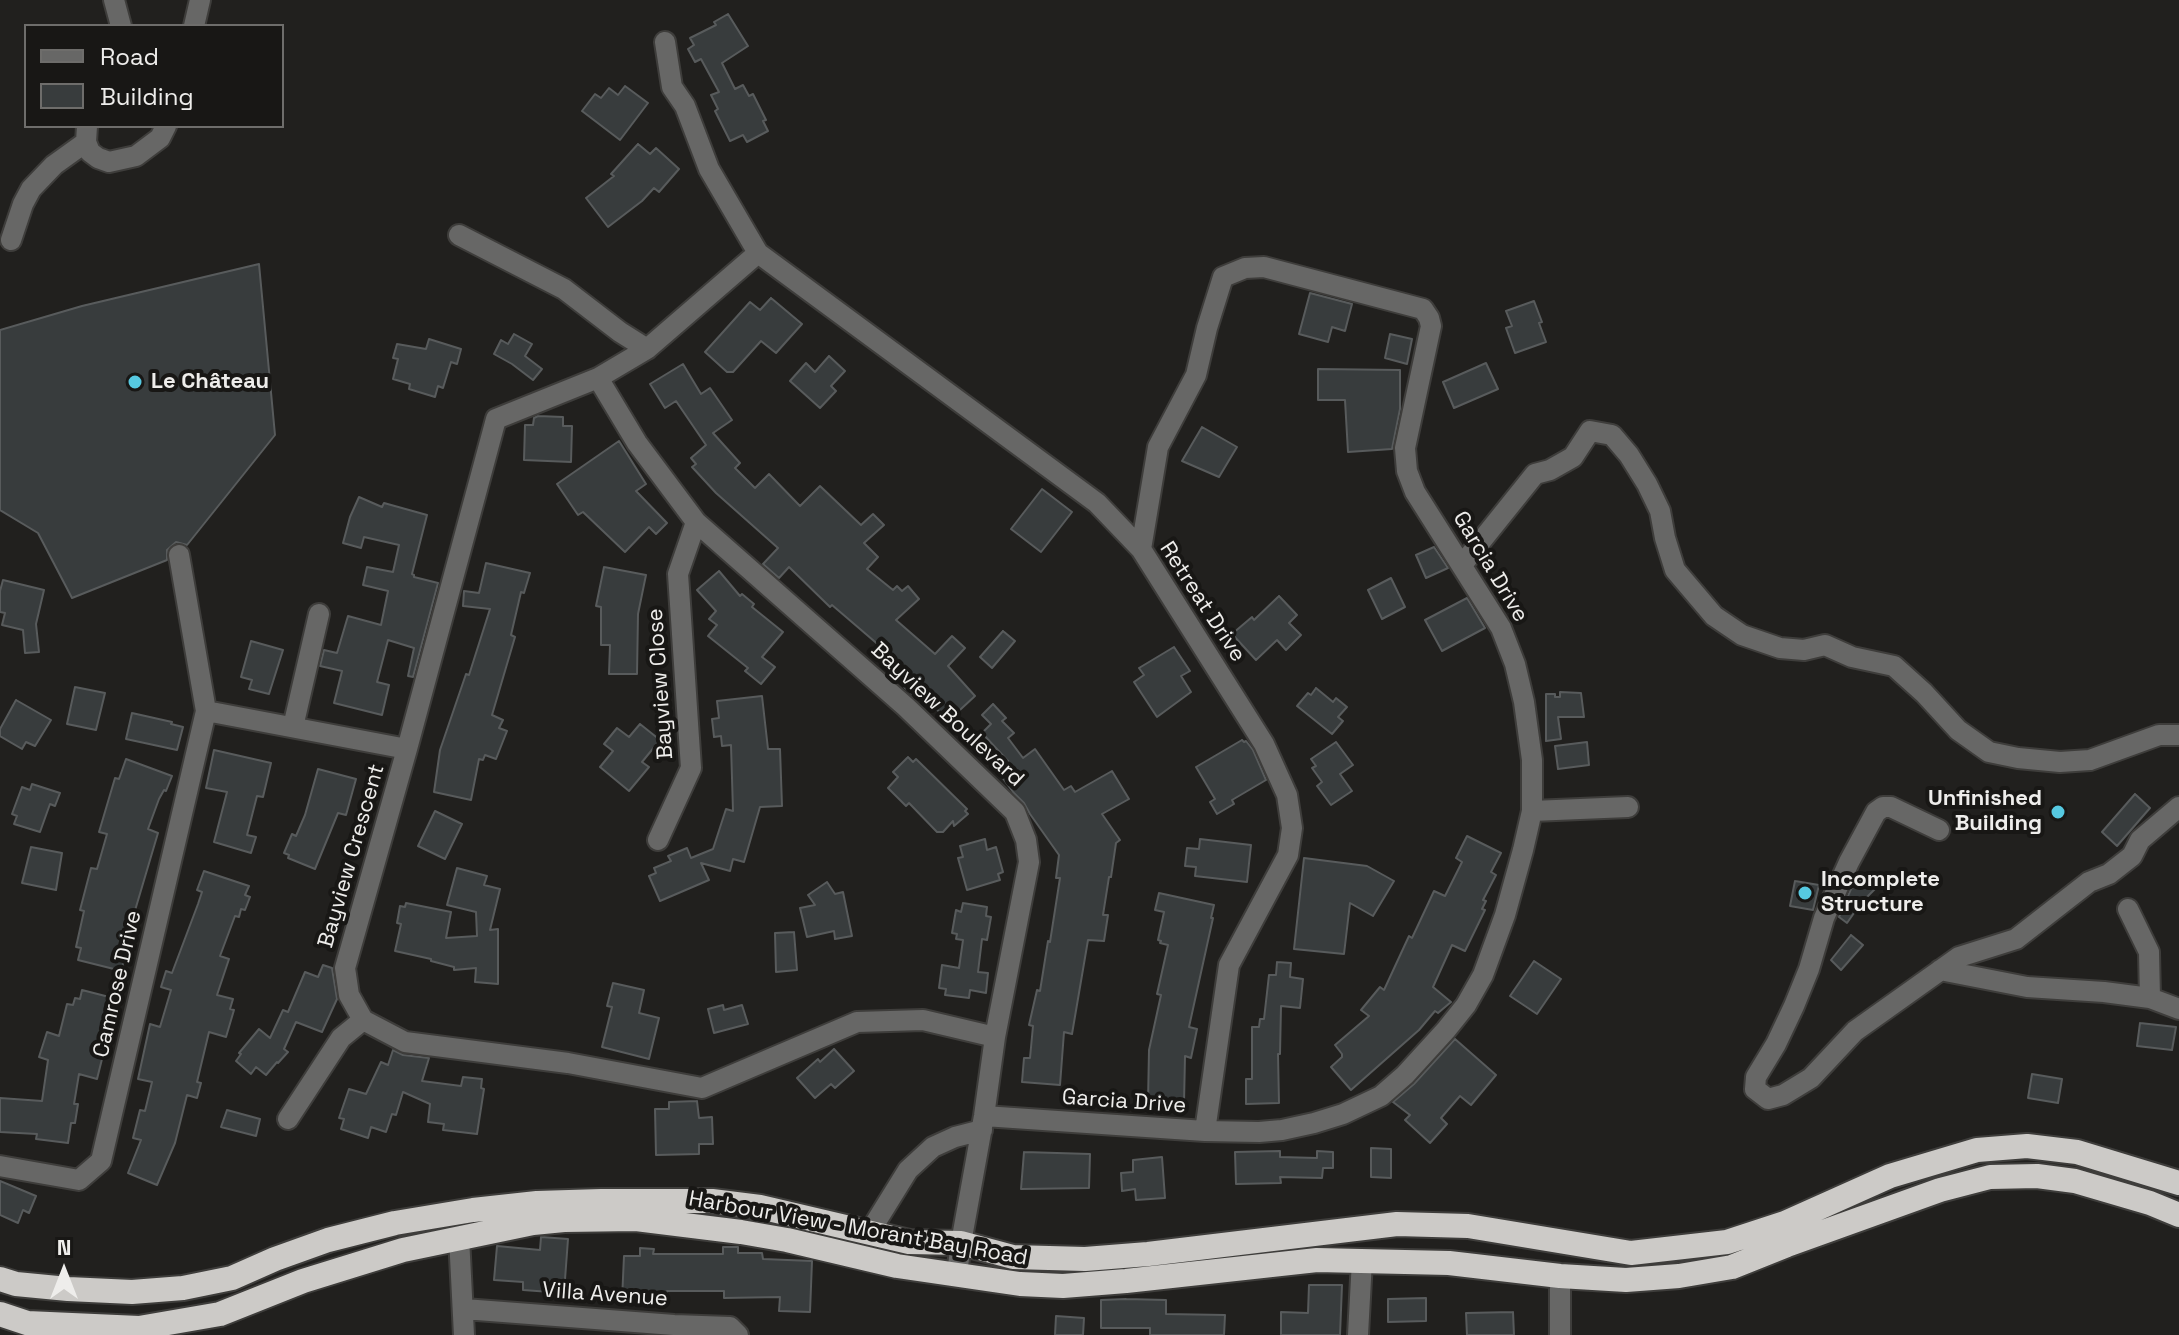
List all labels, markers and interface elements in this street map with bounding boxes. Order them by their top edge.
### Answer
legend [24,24,284,128]
text: Road [100,41,159,72]
text: Building [100,81,194,112]
place label: Le Château [151,369,269,395]
marker: Le Château [126,373,144,391]
street label: Garcia Drive [1447,507,1533,627]
street label: Retreat Drive [1153,537,1251,667]
street label: Bayview Close [643,608,679,760]
street label: Bayview Boulevard [865,637,1029,793]
street label: Bayview Crescent [313,761,391,951]
place label: Unfinished Building [1928,786,2042,838]
marker: Unfinished Building [2049,803,2067,821]
place label: Incomplete Structure [1821,867,1940,918]
marker: Incomplete Structure [1796,884,1814,902]
street label: Camrose Drive [88,908,148,1060]
street label: Garcia Drive [1061,1084,1187,1120]
street label: Harbour View - Morant Bay Road [687,1186,1029,1272]
north arrow [24,1231,104,1311]
text: N [57,1233,71,1261]
street label: Villa Avenue [541,1277,669,1313]

